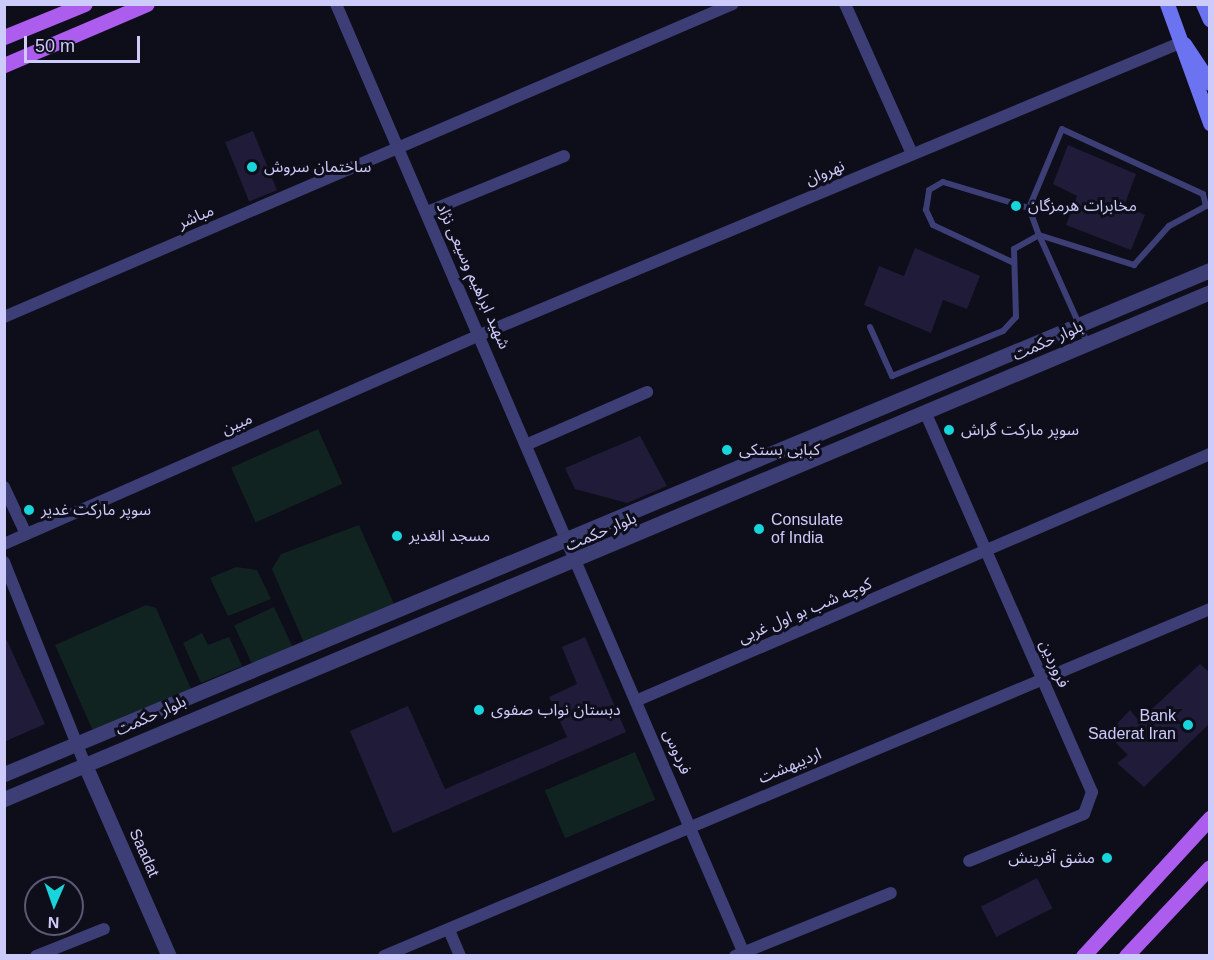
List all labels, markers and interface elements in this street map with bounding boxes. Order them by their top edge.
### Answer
scale bar [27,24,142,62]
text: 50 m [35,36,75,56]
street label: نهروان [803,156,847,190]
place label: ساختمان سروش [264,157,371,177]
marker: ساختمان سروش [245,160,259,174]
place label: مخابرات هرمزگان [1028,196,1137,216]
marker: مخابرات هرمزگان [1009,199,1023,213]
street label: شهید ابراهیم وسیعی نژاد [432,200,514,352]
street label: مباشر [175,201,217,233]
street label: بلوار حکمت [1010,317,1086,365]
street label: مبین [219,409,255,439]
place label: سوپر مارکت گراش [961,420,1079,440]
marker: سوپر مارکت گراش [942,423,956,437]
place label: کبابی بستکی [739,440,820,460]
marker: کبابی بستکی [720,443,734,457]
place label: سوپر مارکت غدیر [41,500,151,520]
marker: سوپر مارکت غدیر [22,503,36,517]
street label: بلوار حکمت [563,508,639,556]
place label: Consulate of India [771,510,843,548]
marker: Consulate of India [752,522,766,536]
place label: مسجد الغدیر [409,526,490,546]
marker: مسجد الغدیر [390,529,404,543]
street label: کوچه شب بو اول غربی [735,574,875,648]
street label: فروردین [1035,637,1073,691]
street label: بلوار حکمت [113,692,189,740]
place label: دبستان نواب صفوی [491,700,621,720]
marker: دبستان نواب صفوی [472,703,486,717]
place label: Bank Saderat Iran [1088,706,1176,744]
marker: Bank Saderat Iran [1181,718,1195,732]
street label: فردوس [659,727,695,777]
street label: اردیبهشت [756,744,824,788]
street label: Saadat [125,826,163,880]
place label: مشق آفرینش [1008,848,1095,868]
marker: مشق آفرینش [1100,851,1114,865]
north arrow [24,876,84,936]
text: N [47,914,59,931]

